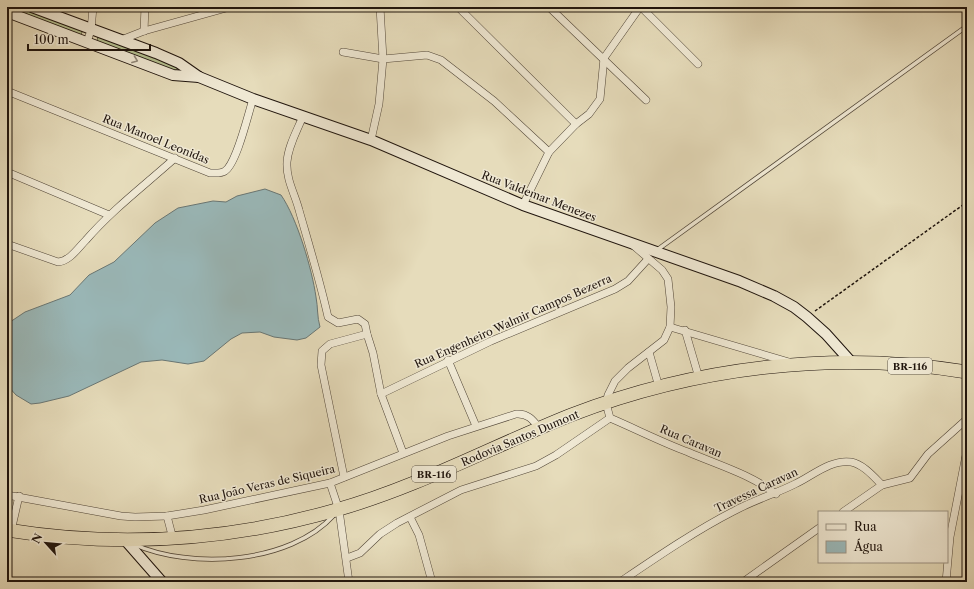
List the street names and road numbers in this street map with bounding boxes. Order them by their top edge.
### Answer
street label: Rua Manoel Leonidas [101,111,212,167]
street label: Rua Valdemar Menezes [480,168,599,224]
street label: Rua Engenheiro Walmir Campos Bezerra [412,271,614,371]
road number: BR-116 [888,358,932,374]
street label: Rodovia Santos Dumont [459,407,581,469]
street label: Rua Caravan [658,422,724,460]
street label: Rua João Veras de Siqueira [198,461,337,506]
street label: Travessa Caravan [712,465,800,515]
road number: BR-116 [412,466,456,482]

